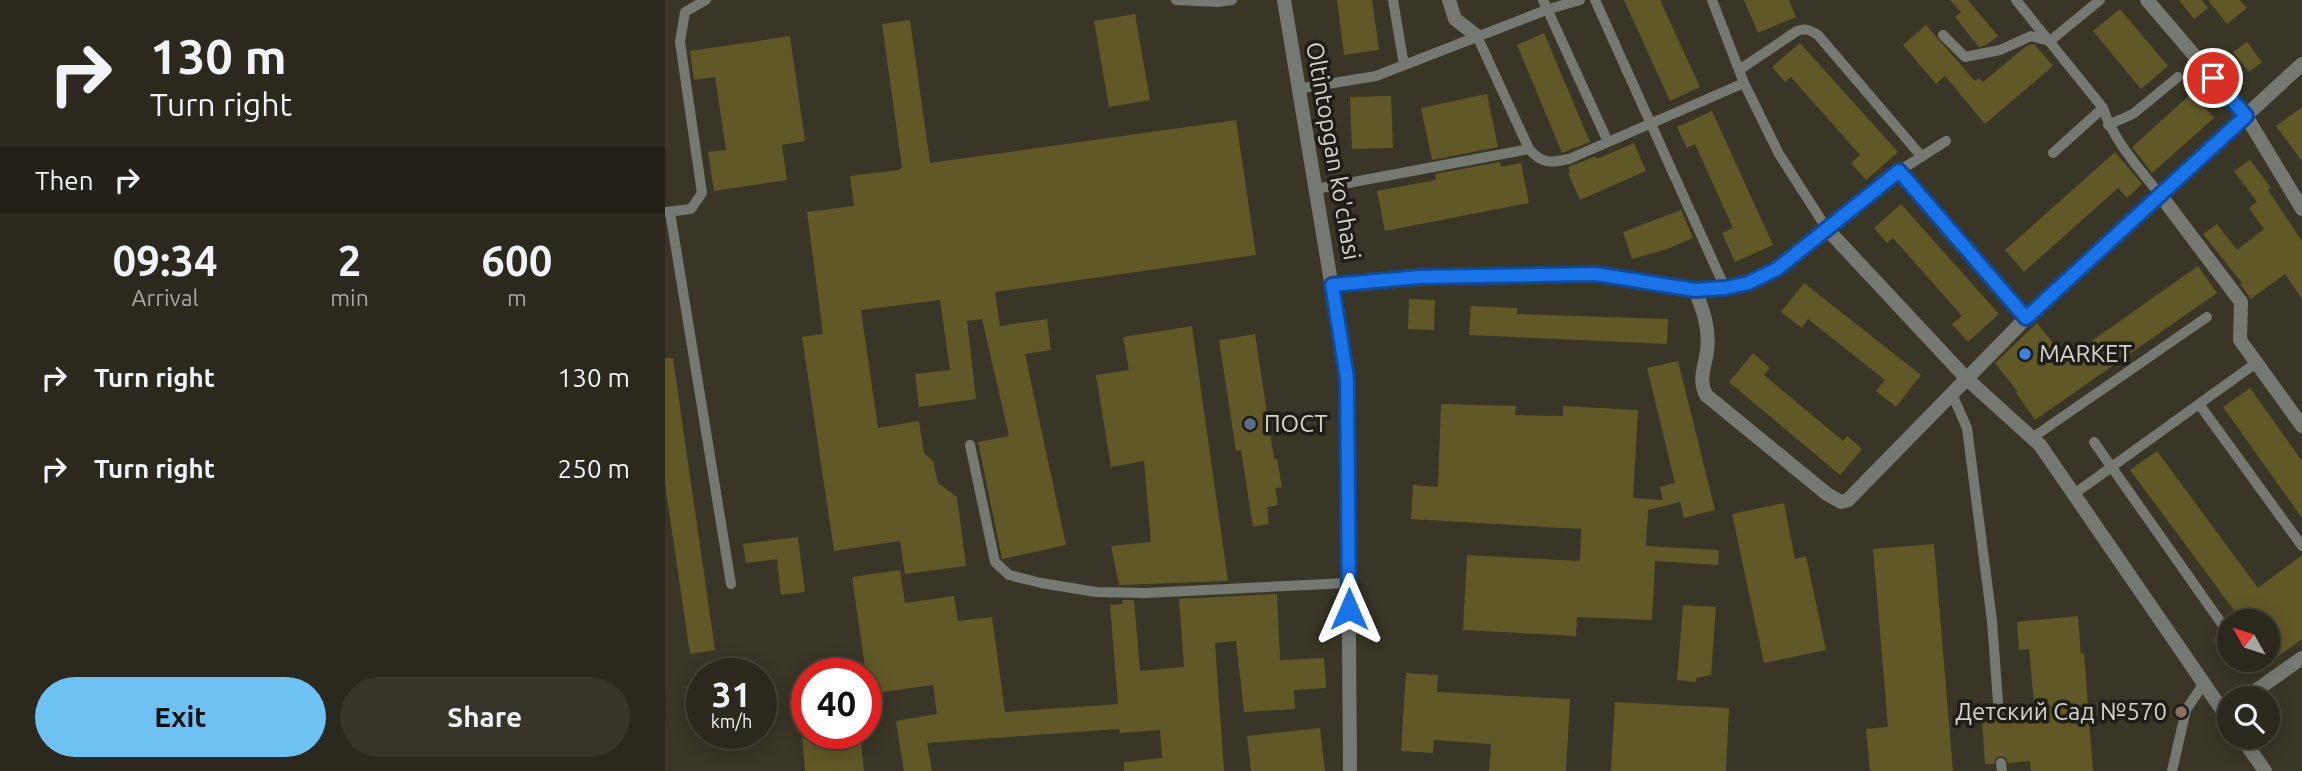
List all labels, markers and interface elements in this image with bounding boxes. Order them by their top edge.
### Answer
icon: right [35,28,126,119]
text: 130 m [150,28,287,83]
street label: Oltintopgan ko'chasi [1301,40,1366,262]
pin [2183,48,2243,108]
icon: arrive [2194,59,2232,97]
text: Turn right [150,86,292,122]
icon: right [108,161,146,199]
text: Then [35,166,94,195]
text: 09:34 [113,237,218,284]
text: 2 [338,237,361,284]
text: 600 [481,237,552,284]
text: Arrival [132,285,199,310]
text: min [330,285,369,310]
text: m [507,285,527,310]
place label: MARKET [2039,340,2132,367]
marker: MARKET [2017,346,2033,362]
icon: right [35,359,73,397]
text: Turn right [94,363,215,392]
text: 130 m [558,363,630,392]
place label: ПОСТ [1264,410,1328,437]
marker: ПОСТ [1242,416,1258,432]
icon: right [35,450,73,488]
text: Turn right [94,454,215,483]
text: 250 m [558,454,630,483]
position arrow [1312,572,1386,646]
north arrow [2217,609,2280,672]
map controls [2217,609,2280,749]
speed limit sign: 40 [791,658,882,749]
text: 31 [712,674,751,714]
button: Exit [35,677,326,757]
button: Share [340,677,630,757]
button: search [2217,686,2280,749]
place label: Детский Сад №570 [1955,698,2167,725]
marker: Детский Сад №570 [2173,704,2189,720]
text: km/h [711,711,752,731]

